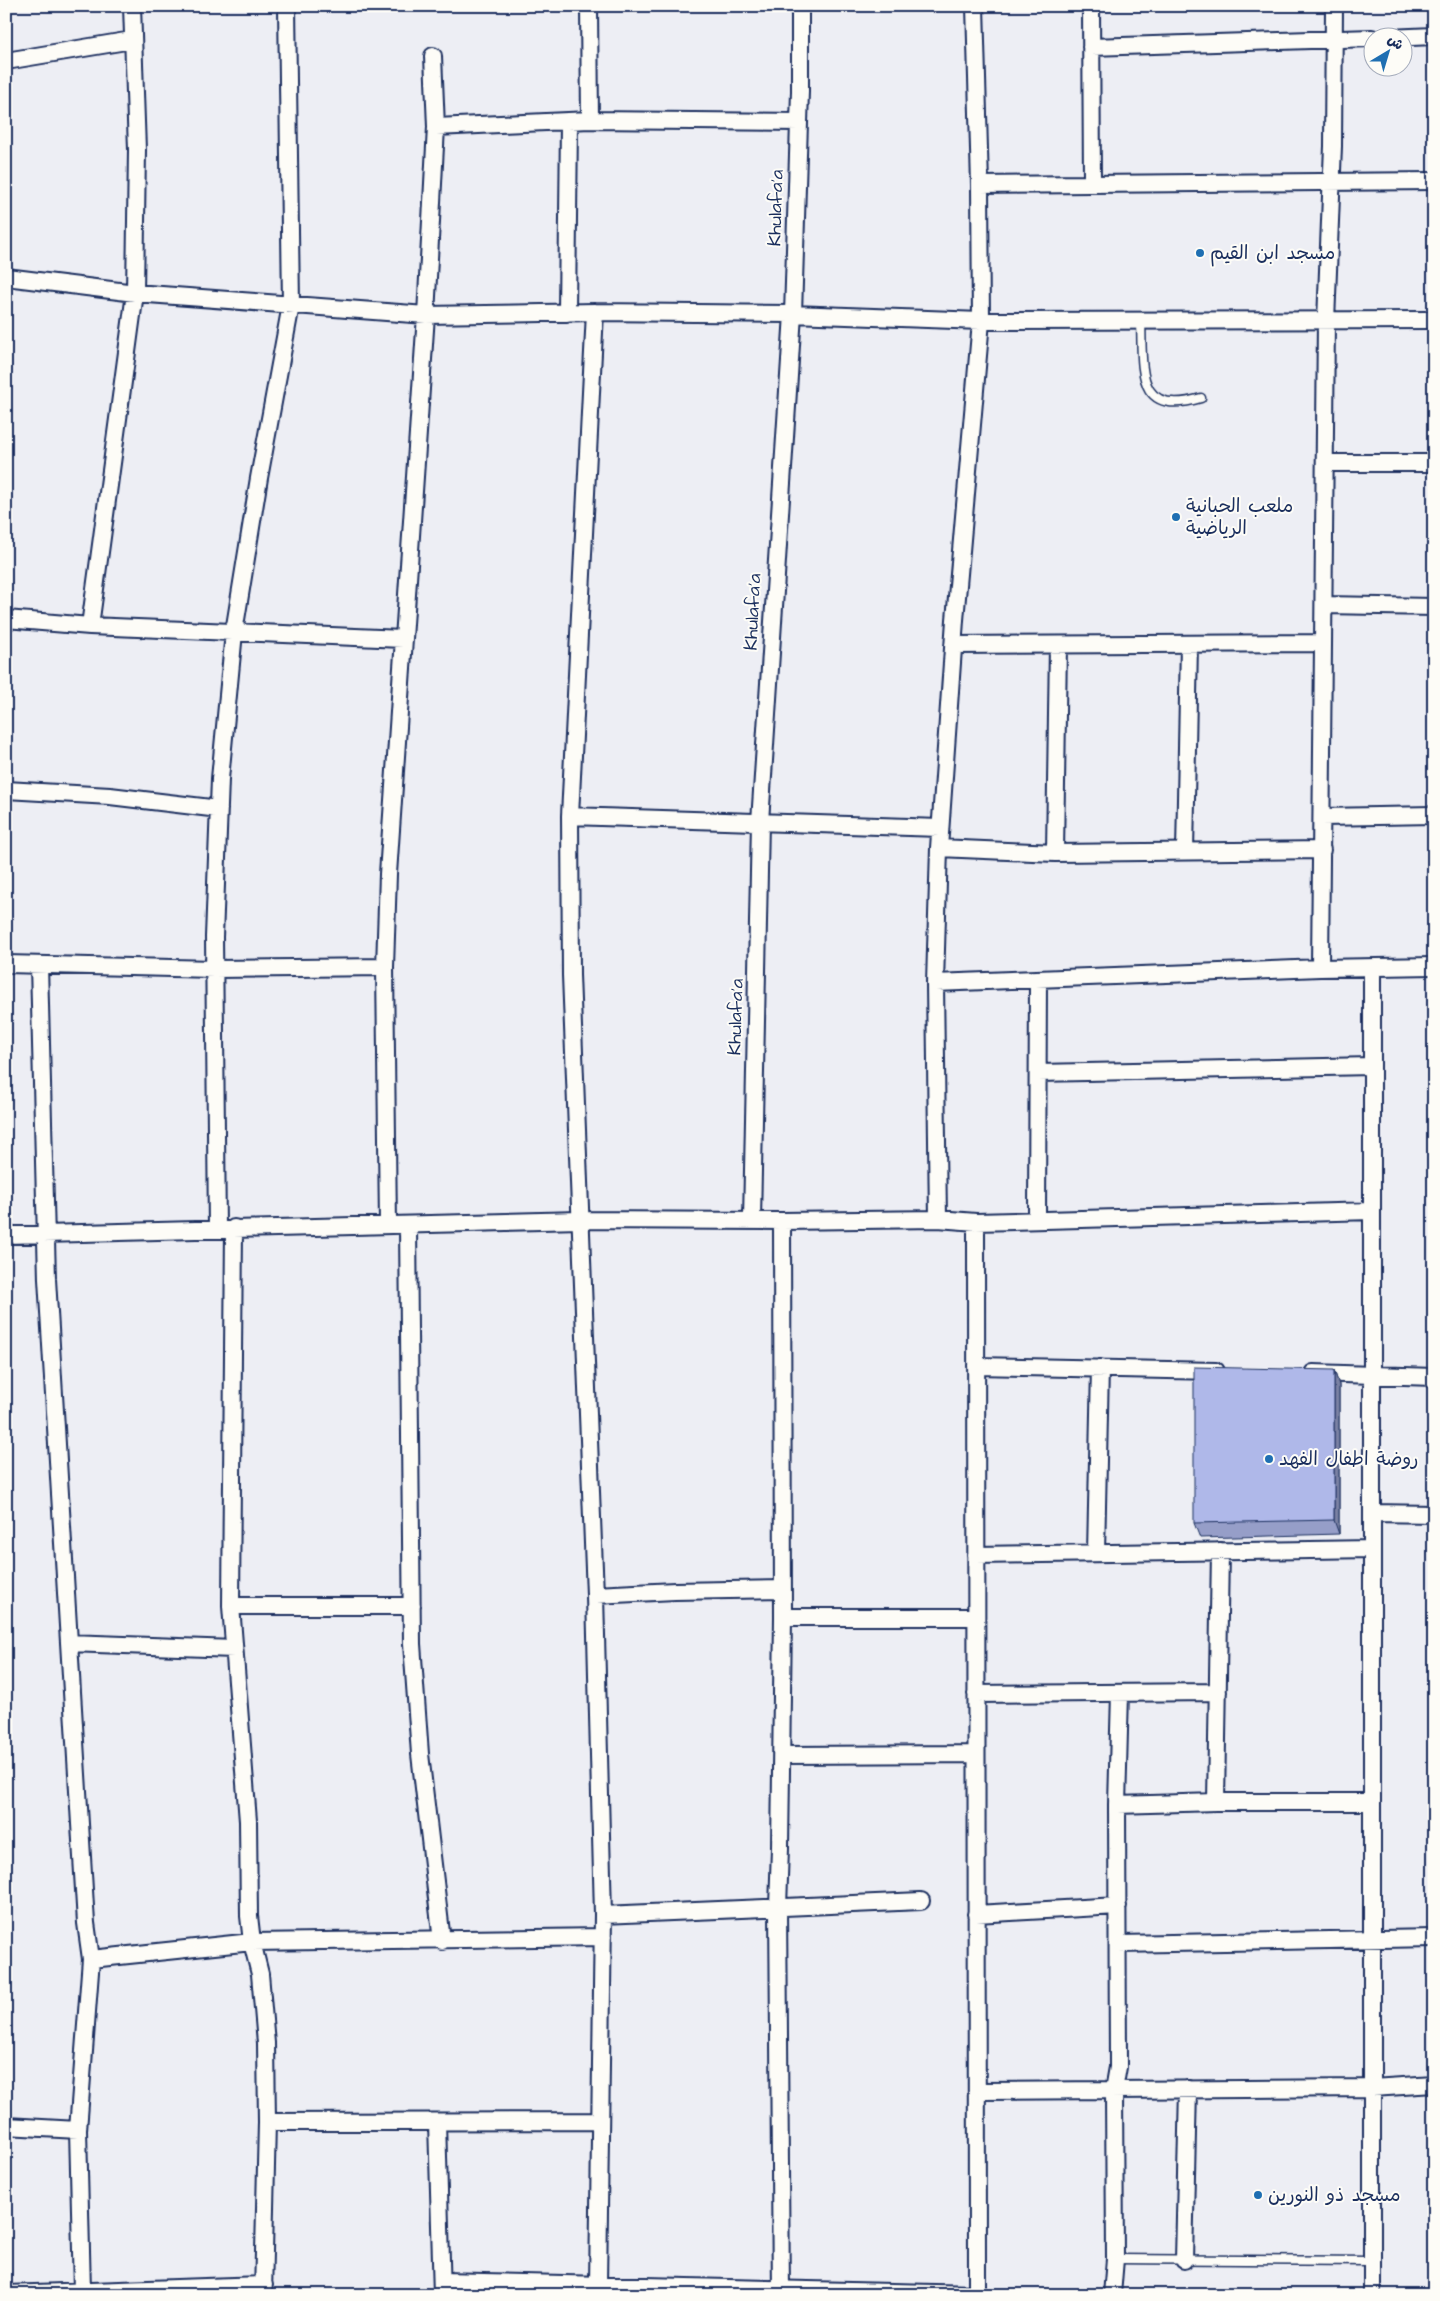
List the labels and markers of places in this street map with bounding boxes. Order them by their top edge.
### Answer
place label: مسجد ابن القيم [1210,240,1335,267]
marker: مسجد ابن القيم [1194,247,1206,259]
place label: ملعب الحبانية الرياضية [1186,493,1293,542]
marker: ملعب الحبانية الرياضية [1170,511,1182,523]
place label: روضة اطفال الفهد [1279,1446,1419,1473]
marker: روضة اطفال الفهد [1263,1453,1275,1465]
place label: مسجد ذو النورين [1268,2182,1401,2209]
marker: مسجد ذو النورين [1252,2189,1264,2201]

